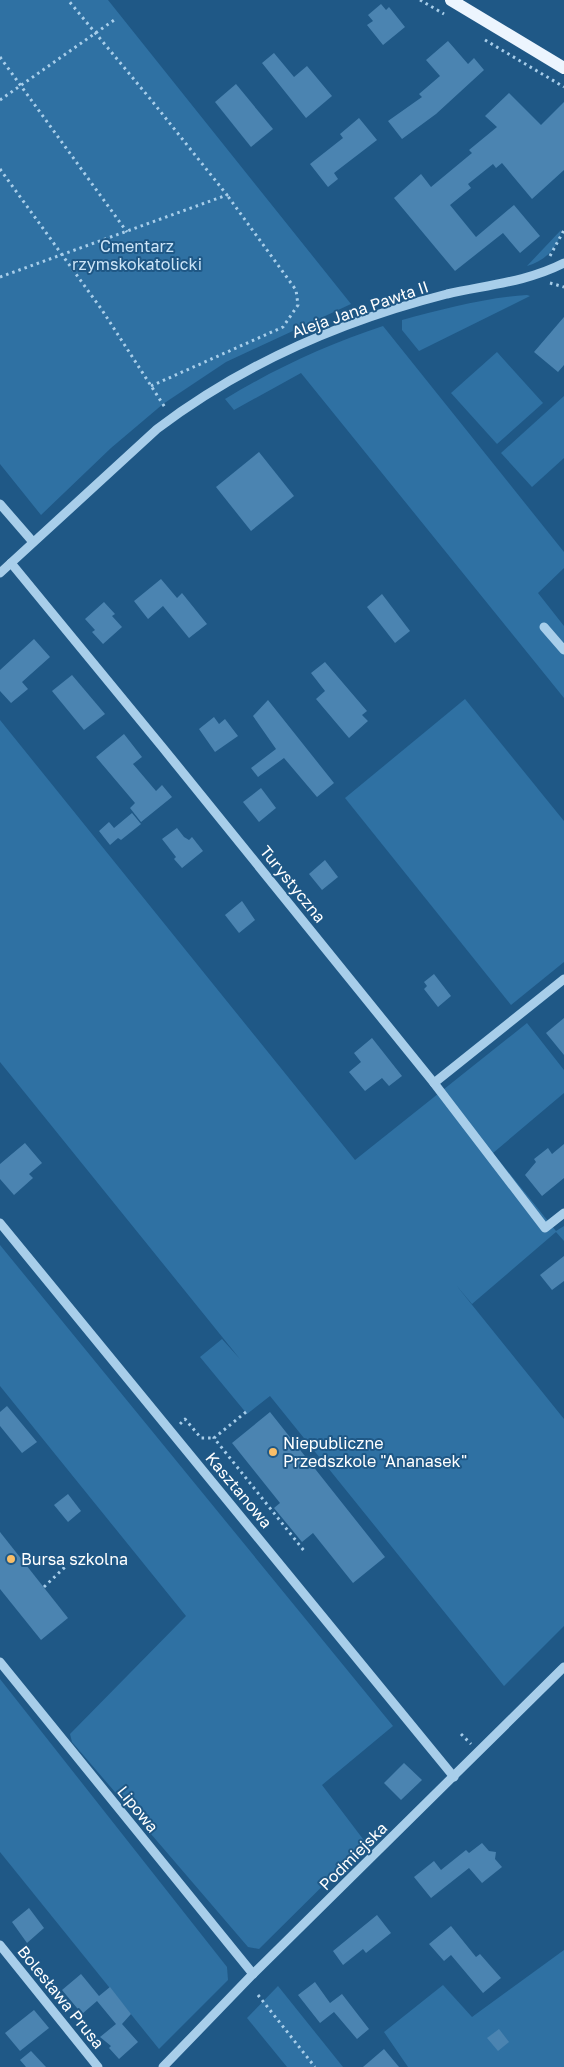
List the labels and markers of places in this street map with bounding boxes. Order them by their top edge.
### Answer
place label: Niepubliczne Przedszkole "Ananasek" [283,1433,467,1471]
marker: Niepubliczne Przedszkole "Ananasek" [267,1446,279,1458]
place label: Bursa szkolna [21,1549,128,1569]
marker: Bursa szkolna [5,1553,17,1565]

